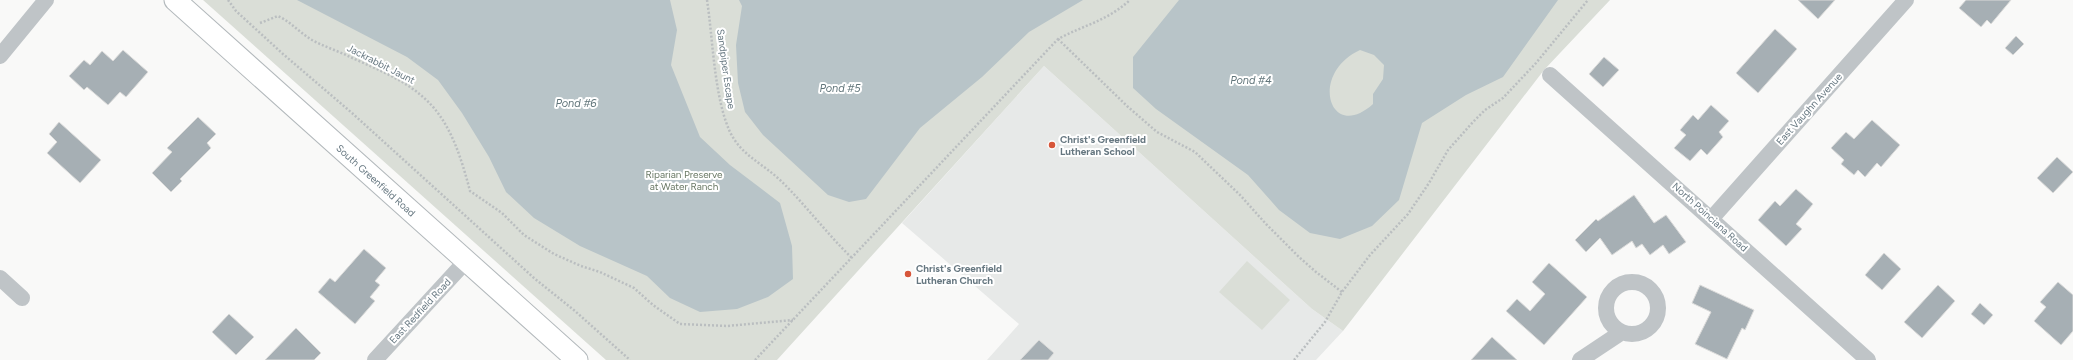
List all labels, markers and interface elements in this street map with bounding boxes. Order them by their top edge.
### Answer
street label: Sandpiper Escape [714,28,738,110]
street label: Jackrabbit Jaunt [345,41,417,87]
street label: East Vaughn Avenue [1773,70,1845,148]
water label: Pond #4 [1230,74,1272,87]
water label: Pond #5 [819,82,861,95]
water label: Pond #6 [555,97,597,110]
place label: Christ's Greenfield Lutheran School [1060,133,1146,158]
marker: Christ's Greenfield Lutheran School [1047,140,1057,150]
street label: South Greenfield Road [334,141,419,219]
park label: Riparian Preserve at Water Ranch [645,168,723,193]
street label: North Poinciana Road [1670,180,1751,254]
place label: Christ's Greenfield Lutheran Church [916,262,1002,287]
marker: Christ's Greenfield Lutheran Church [903,269,913,279]
street label: East Redfield Road [386,276,454,346]

